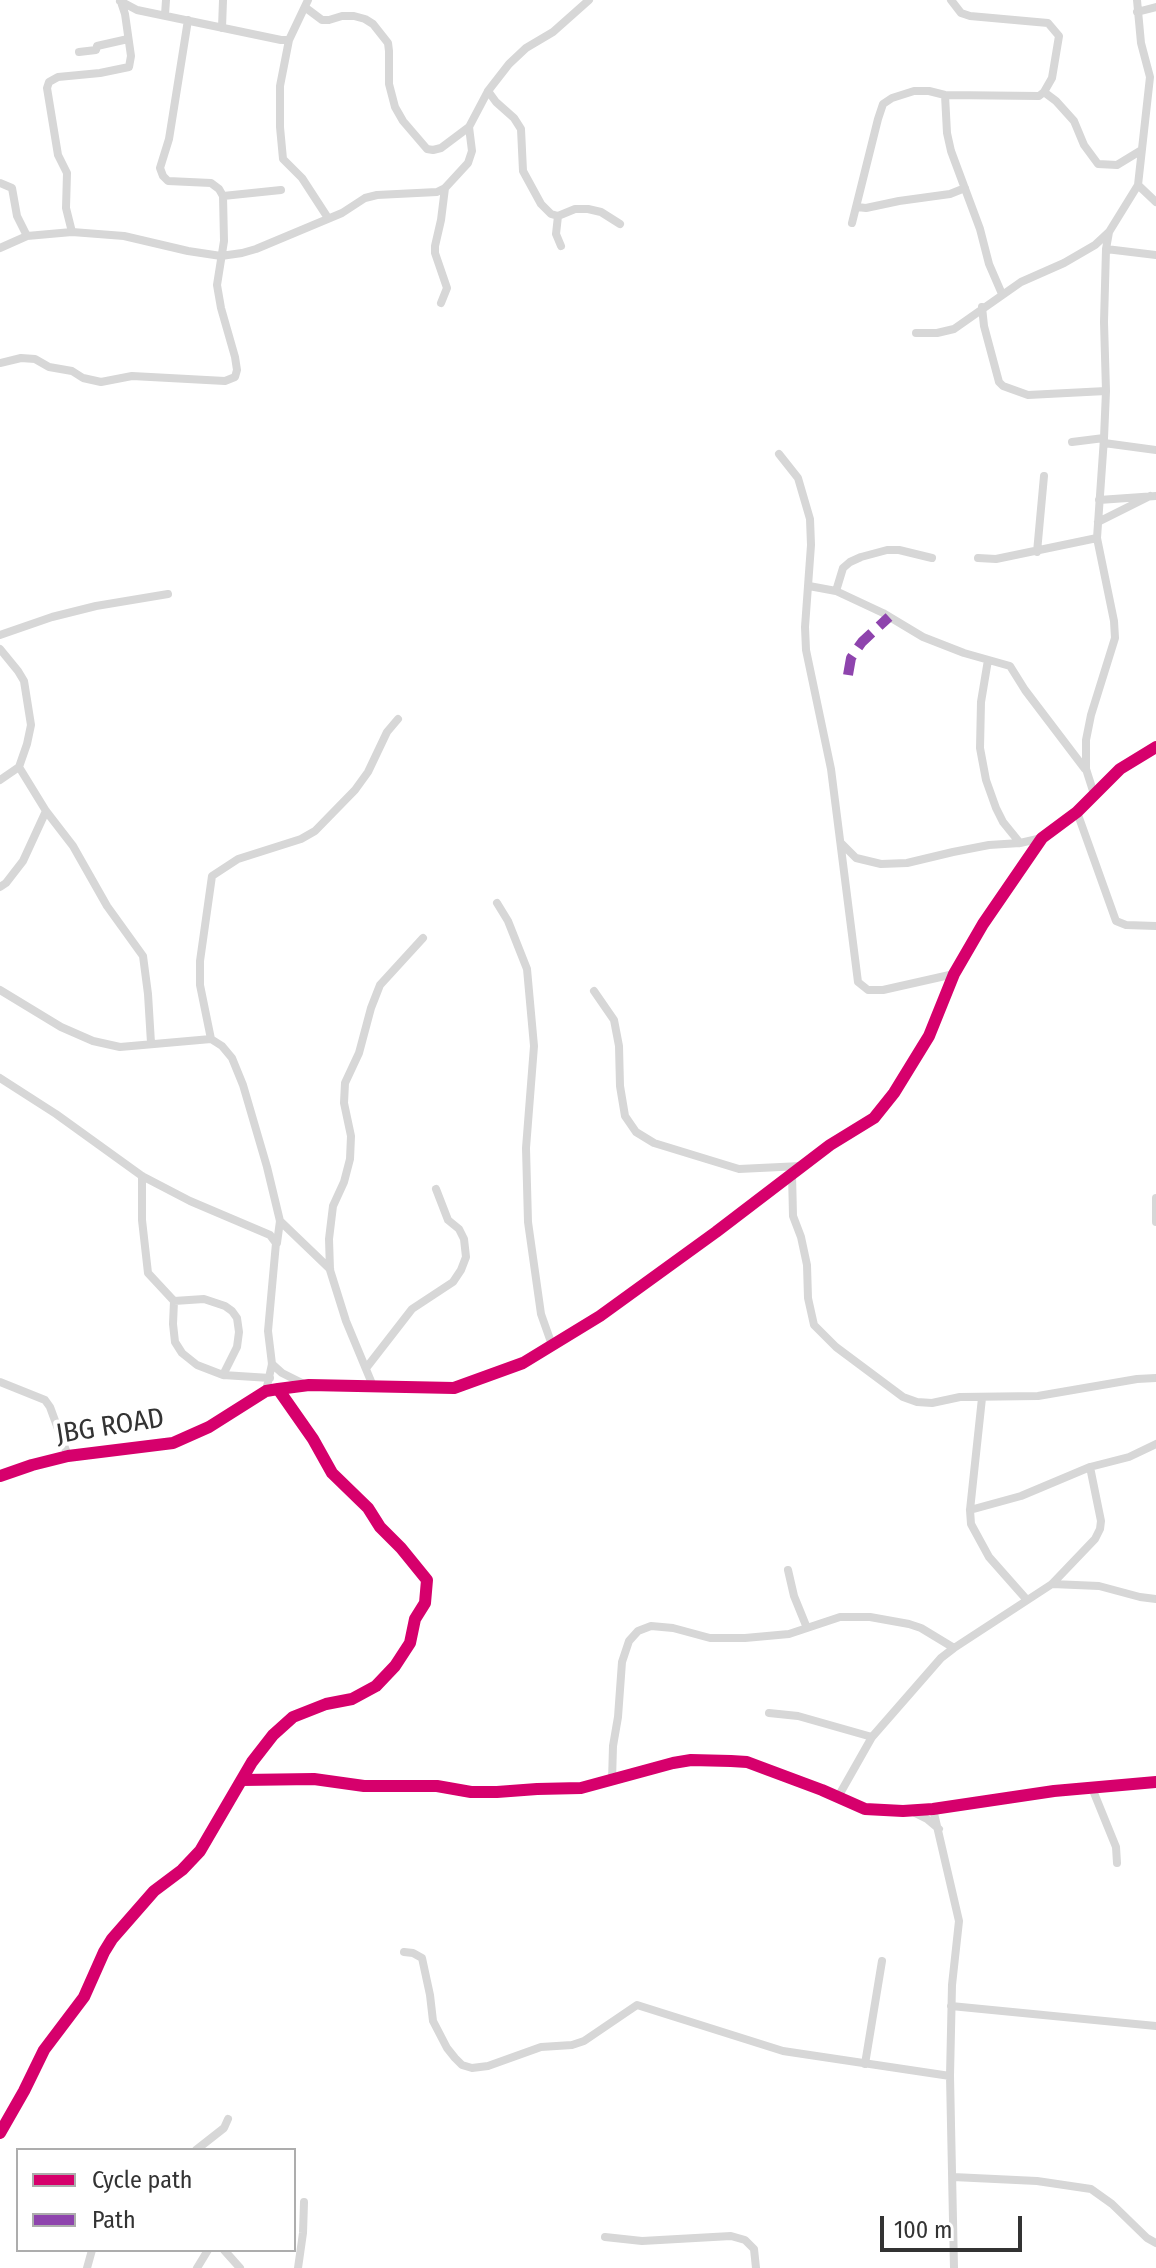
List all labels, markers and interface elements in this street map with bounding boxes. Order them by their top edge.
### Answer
street label: JBG ROAD [54,1402,166,1452]
legend [16,2148,296,2252]
text: Cycle path [92,2166,192,2194]
scale bar [884,2200,1026,2250]
text: Path [92,2206,136,2234]
text: 100 m [894,2216,952,2244]

